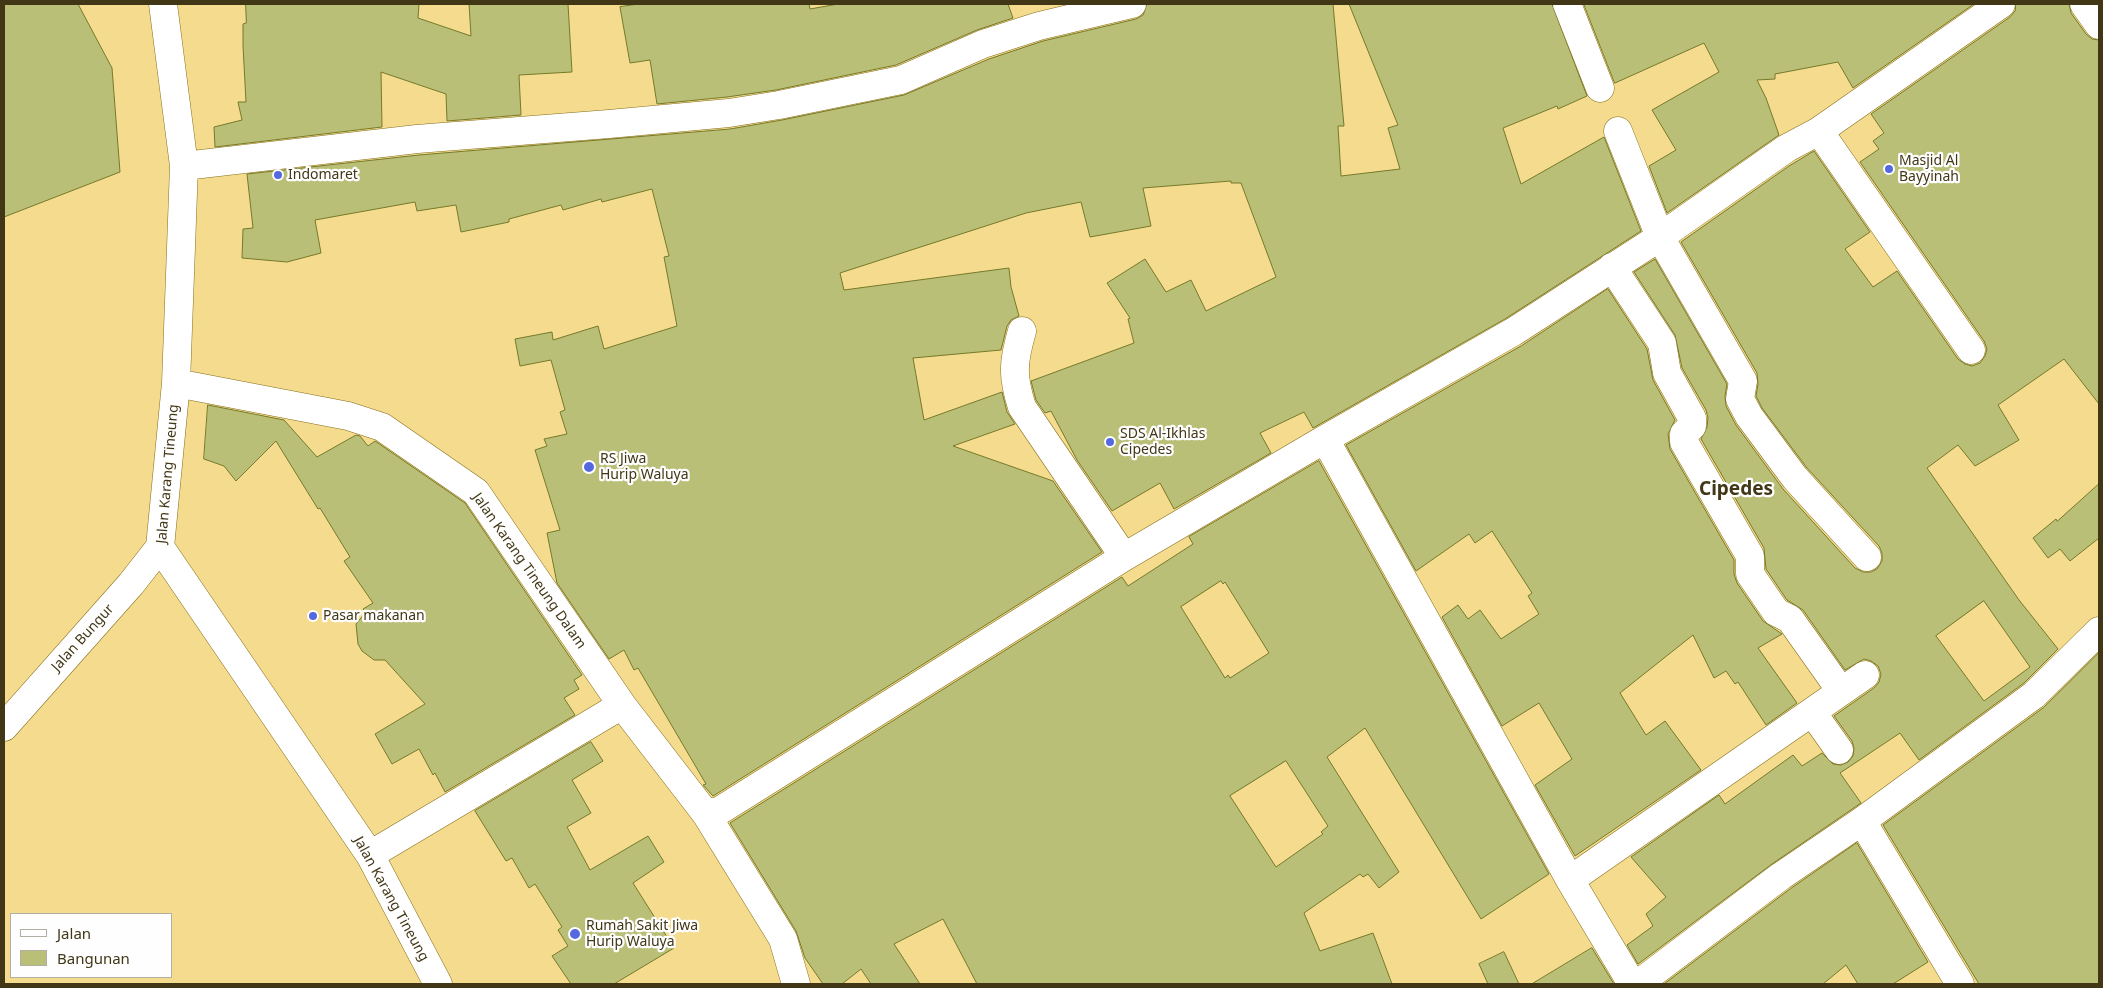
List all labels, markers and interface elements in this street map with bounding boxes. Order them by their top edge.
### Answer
place label: Masjid Al Bayyinah [1899,153,1959,186]
marker: Masjid Al Bayyinah [1883,163,1895,175]
place label: Indomaret [288,167,358,183]
marker: Indomaret [272,169,284,181]
street label: Jalan Karang Tineung [154,403,182,545]
place label: SDS Al-Ikhlas Cipedes [1120,426,1205,458]
marker: SDS Al-Ikhlas Cipedes [1104,436,1116,448]
place label: RS Jiwa Hurip Waluya [600,451,689,484]
marker: RS Jiwa Hurip Waluya [582,460,596,474]
district label: Cipedes [1699,479,1773,501]
street label: Jalan Karang Tineung Dalam [469,490,589,652]
street label: Jalan Bungur [48,601,118,675]
place label: Pasar makanan [323,608,425,624]
marker: Pasar makanan [307,610,319,622]
street label: Jalan Karang Tineung [350,834,432,964]
legend [10,913,172,978]
place label: Rumah Sakit Jiwa Hurip Waluya [586,918,698,950]
text: Jalan [57,923,91,943]
marker: Rumah Sakit Jiwa Hurip Waluya [568,927,582,941]
text: Bangunan [57,948,130,968]

